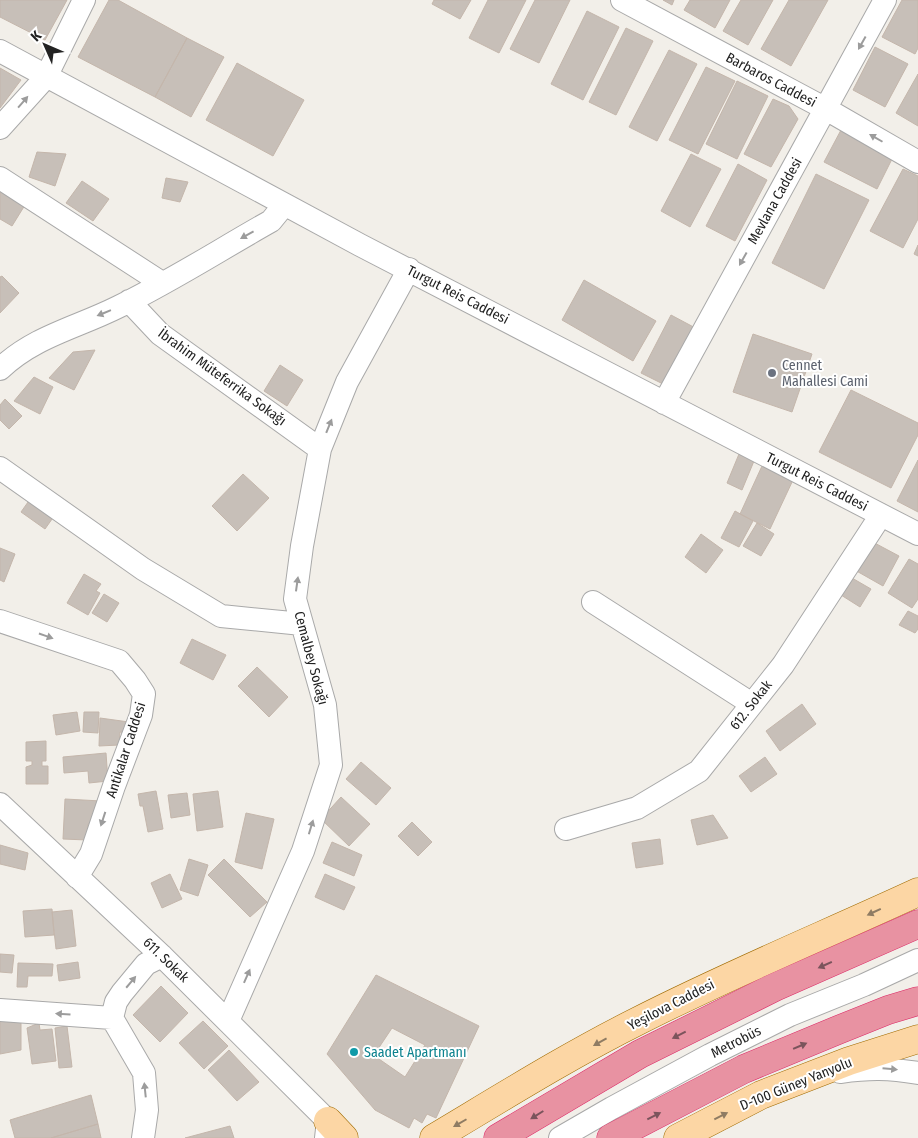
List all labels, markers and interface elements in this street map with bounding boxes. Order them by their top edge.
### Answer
north arrow [20,20,70,70]
text: K [27,27,46,45]
one-way arrow [858,35,866,50]
street label: Barbaros Caddesi [723,49,819,111]
one-way arrow [17,97,29,109]
one-way arrow [869,133,882,142]
street label: Mevlana Caddesi [744,155,806,247]
one-way arrow [239,231,254,239]
one-way arrow [739,252,748,266]
street label: Turgut Reis Caddesi [404,262,512,328]
one-way arrow [97,309,111,317]
street label: İbrahim Müteferrika Sokağı [155,325,289,429]
place label: Cennet Mahallesi Cami [782,357,868,390]
marker: Cennet Mahallesi Cami [766,367,778,379]
one-way arrow [326,419,334,433]
street label: Turgut Reis Caddesi [763,449,871,515]
one-way arrow [293,576,301,592]
street label: Cemalbey Sokağı [290,609,332,707]
one-way arrow [39,633,54,641]
street label: 612. Sokak [726,676,776,733]
street label: Antikalar Caddesi [102,700,150,800]
one-way arrow [99,811,106,826]
one-way arrow [308,819,315,834]
one-way arrow [867,909,881,917]
street label: 611. Sokak [139,934,193,986]
one-way arrow [818,961,832,969]
one-way arrow [244,969,252,983]
street label: Yeşilova Caddesi [625,976,717,1034]
one-way arrow [125,977,137,989]
one-way arrow [55,1010,71,1018]
street label: Metrobüs [708,1022,764,1062]
one-way arrow [672,1031,686,1039]
one-way arrow [594,1037,607,1046]
one-way arrow [793,1041,807,1049]
place label: Saadet Apartmanı [364,1044,466,1061]
marker: Saadet Apartmanı [348,1046,360,1058]
street label: D-100 Güney Yanyolu [737,1054,855,1114]
one-way arrow [882,1065,898,1073]
one-way arrow [141,1081,149,1097]
one-way arrow [531,1110,544,1119]
one-way arrow [647,1111,661,1119]
one-way arrow [714,1112,728,1120]
one-way arrow [453,1118,466,1127]

